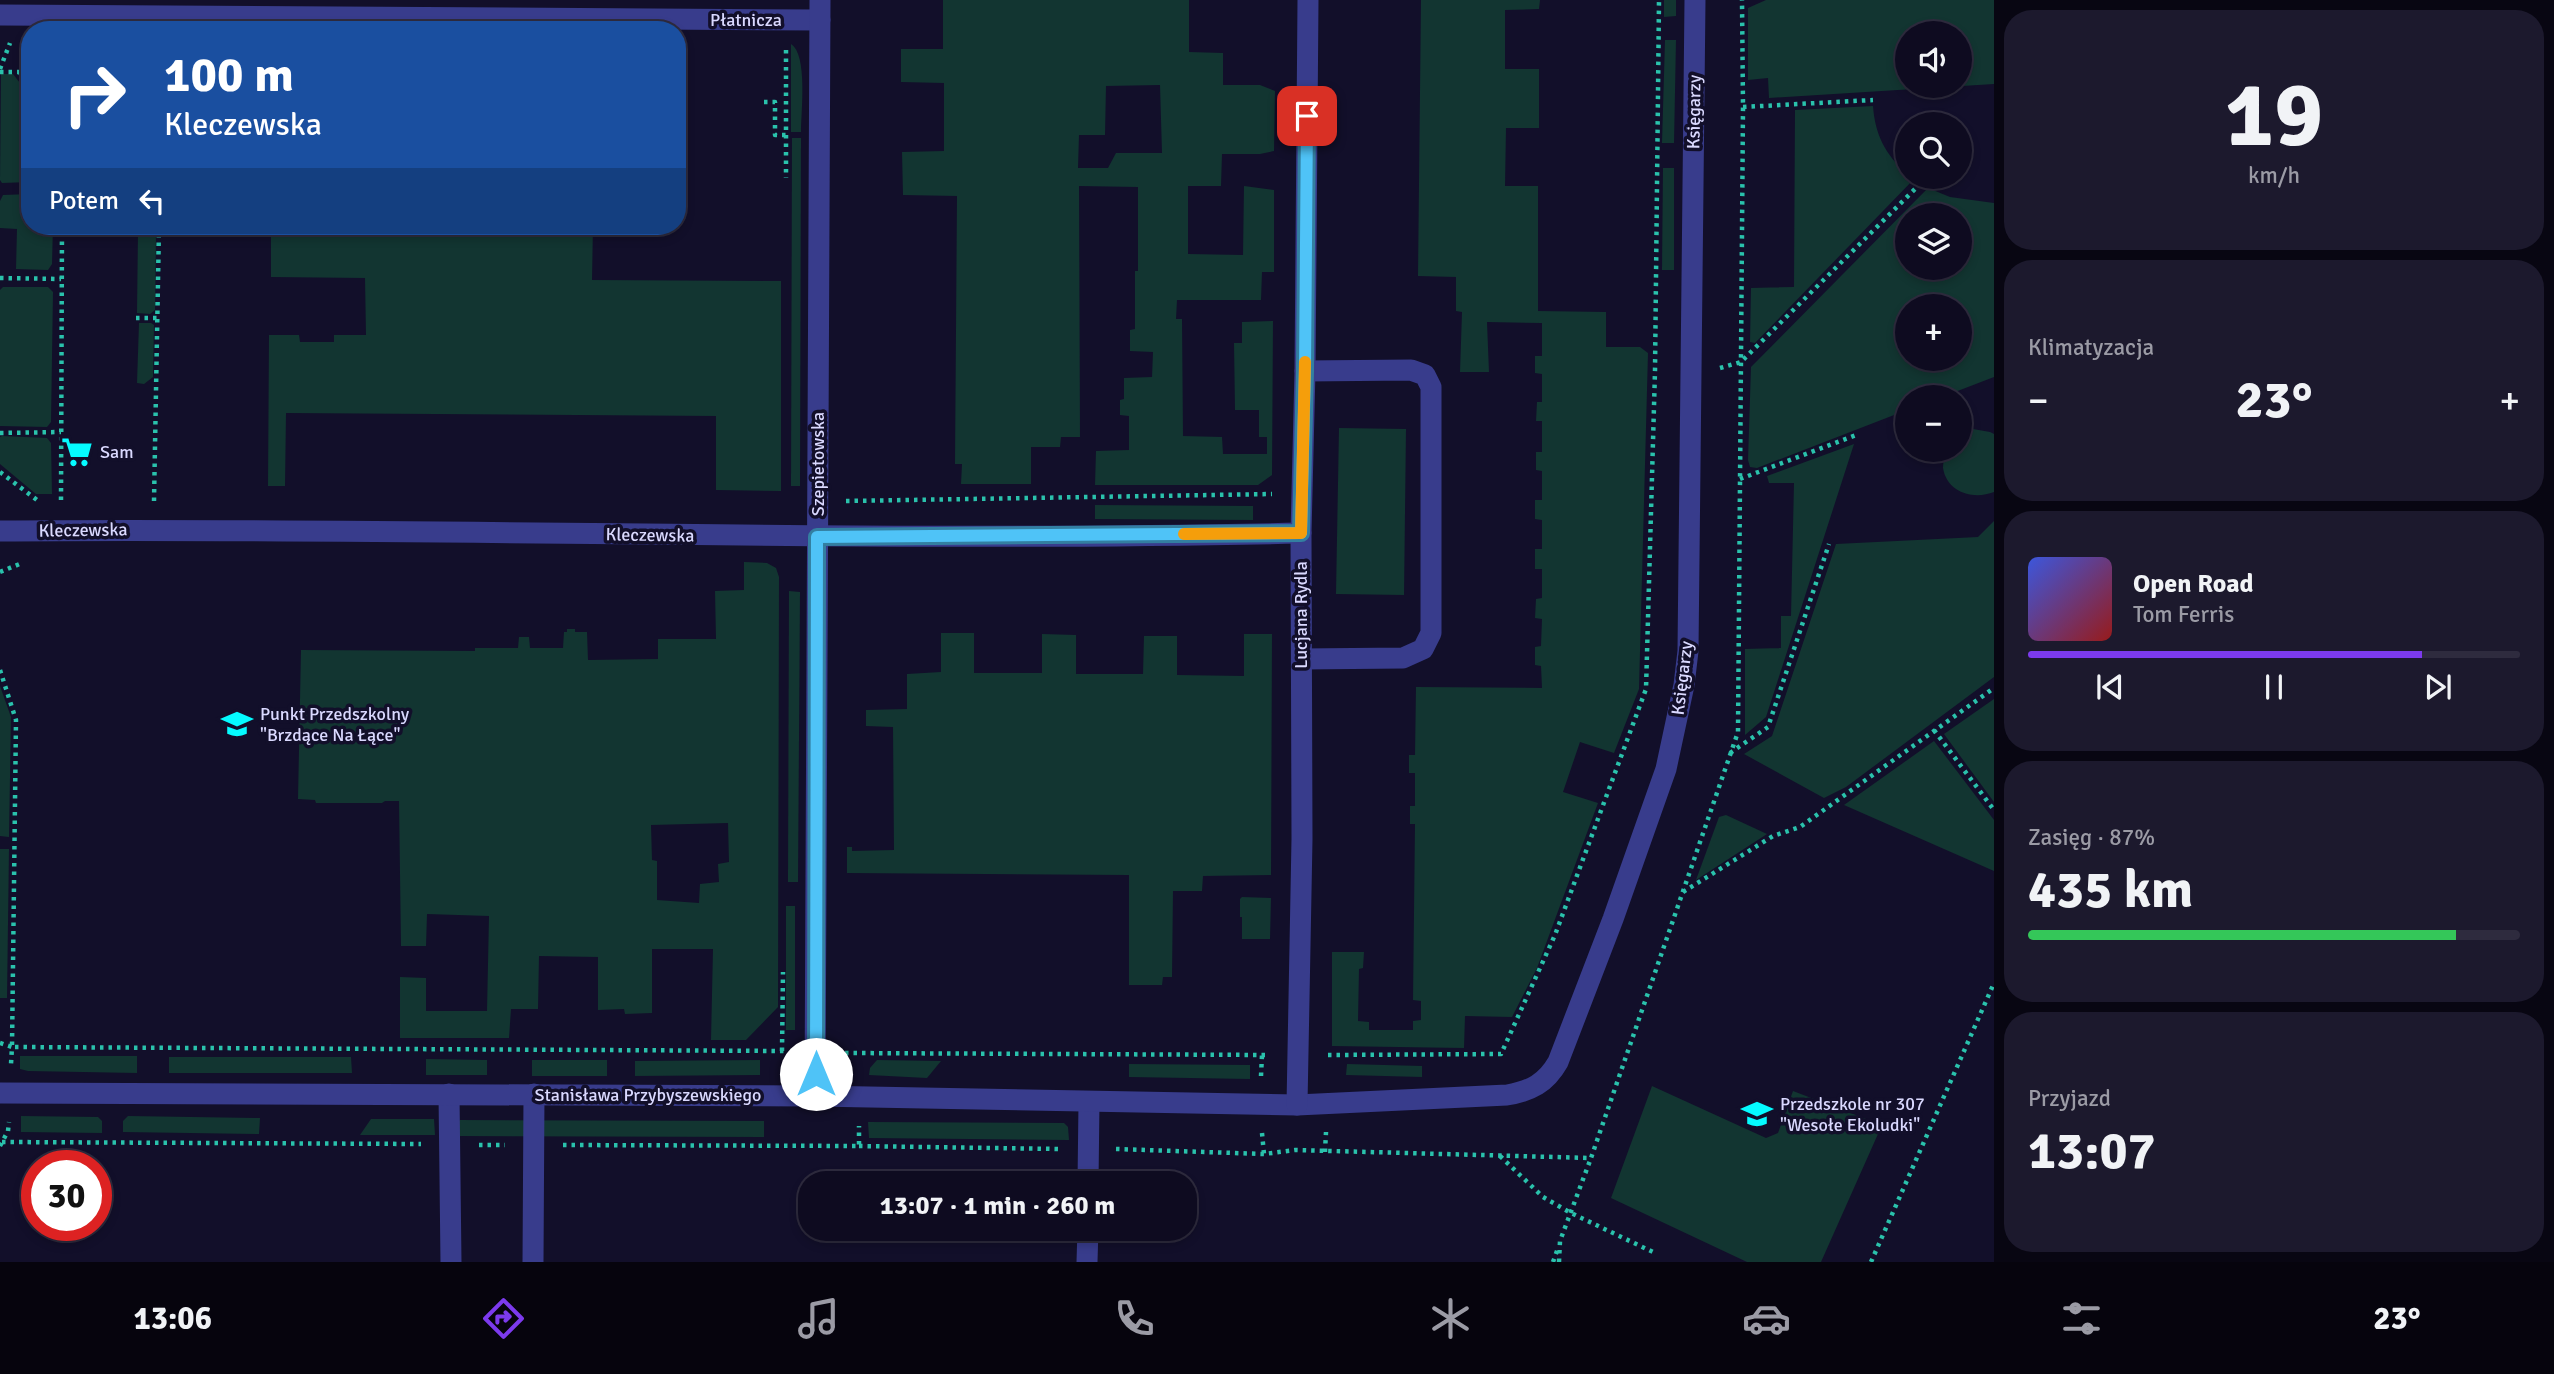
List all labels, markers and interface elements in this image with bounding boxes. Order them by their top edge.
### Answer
street label: Płatnicza [710,9,782,31]
map controls [1895,21,1972,462]
button: sound [1895,21,1972,98]
text: 100 m [164,45,294,105]
icon: right [49,49,140,140]
text: 19 [2225,59,2323,172]
street label: Księgarzy [1682,74,1706,149]
pin [1277,86,1337,146]
icon: arrive [1288,97,1326,135]
text: Kleczewska [164,105,322,144]
button: search [1895,112,1972,189]
text: km/h [2248,161,2300,190]
icon: left [133,182,171,220]
text: Potem [49,185,119,217]
button: layers [1895,203,1972,280]
button: + [1895,294,1972,371]
text: Klimatyzacja [2028,333,2154,362]
text: 23° [2236,368,2312,432]
text: − [2028,377,2049,424]
text: + [2499,377,2520,424]
button: − [1895,385,1972,462]
street label: Szepietowska [807,412,829,516]
supermarket icon: Sam [60,435,94,469]
place label: Sam [100,441,133,463]
street label: Kleczewska [38,518,128,542]
street label: Kleczewska [605,523,695,547]
street label: Lucjana Rydla [1290,561,1312,669]
text: Open Road [2133,568,2254,600]
text: Tom Ferris [2133,600,2234,629]
street label: Księgarzy [1667,639,1698,716]
icon: previous [2091,668,2129,706]
icon: pause [2255,668,2293,706]
icon: next [2419,668,2457,706]
place label: Punkt Przedszkolny "Brzdące Na Łące" [260,703,410,746]
school or university icon: Punkt Przedszkolny "Brzdące Na Łące" [220,707,254,741]
text: Zasięg · 87% [2028,823,2155,852]
text: 435 km [2028,858,2193,922]
position arrow [779,1037,853,1111]
street label: Stanisława Przybyszewskiego [535,1084,761,1106]
text: Przyjazd [2028,1084,2111,1113]
place label: Przedszkole nr 307 "Wesołe Ekoludki" [1780,1093,1925,1136]
school or university icon: Przedszkole nr 307 "Wesołe Ekoludki" [1740,1097,1774,1131]
text: 13:07 [2028,1119,2156,1183]
speed limit sign: 30 [21,1150,112,1241]
text: 13:07 · 1 min · 260 m [880,1190,1115,1222]
icon: directions [479,1294,528,1343]
icon: music [794,1294,843,1343]
icon: phone [1110,1294,1159,1343]
icon: climate [1426,1294,1475,1343]
icon: car [1742,1294,1791,1343]
icon: filters [2057,1294,2106,1343]
text: 13:06 [133,1299,212,1338]
text: 23° [2373,1299,2421,1338]

